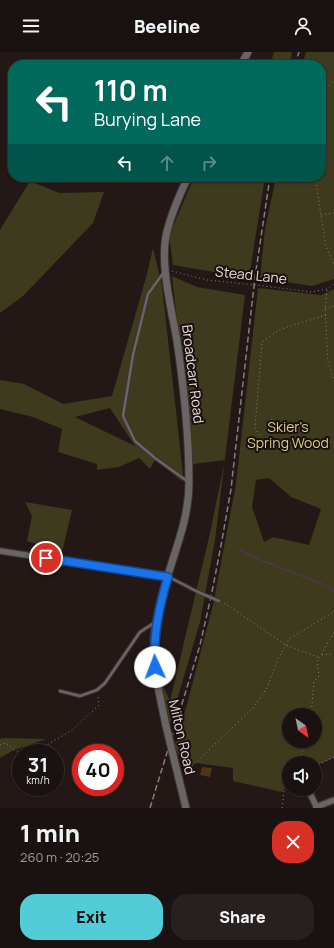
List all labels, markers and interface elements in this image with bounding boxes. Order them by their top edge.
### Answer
text: Beeline [134,14,200,38]
icon: menu [20,15,42,37]
icon: person [292,15,314,37]
text: 110 m [94,71,168,109]
icon: left [28,76,80,128]
text: Burying Lane [94,107,201,131]
icon: left [114,152,136,174]
icon: ahead [156,152,178,174]
icon: right [198,152,220,174]
street label: Stead Lane [214,261,288,288]
street label: Broadcarr Road [178,323,209,424]
park label: Skier's Spring Wood [247,417,329,452]
pin [29,541,63,575]
icon: arrive [35,547,57,569]
position arrow [134,646,176,688]
street label: Milton Road [165,698,200,776]
north arrow [282,708,322,748]
map controls [282,708,322,796]
speed limit sign: 40 [72,744,124,796]
text: 31 [28,751,48,778]
button: sound [282,756,322,796]
text: km/h [26,773,50,787]
text: 1 min [20,816,80,849]
button: close [272,821,314,863]
text: 260 m · 20:25 [20,848,99,866]
button: Exit [20,894,163,940]
button: Share [171,894,314,940]

